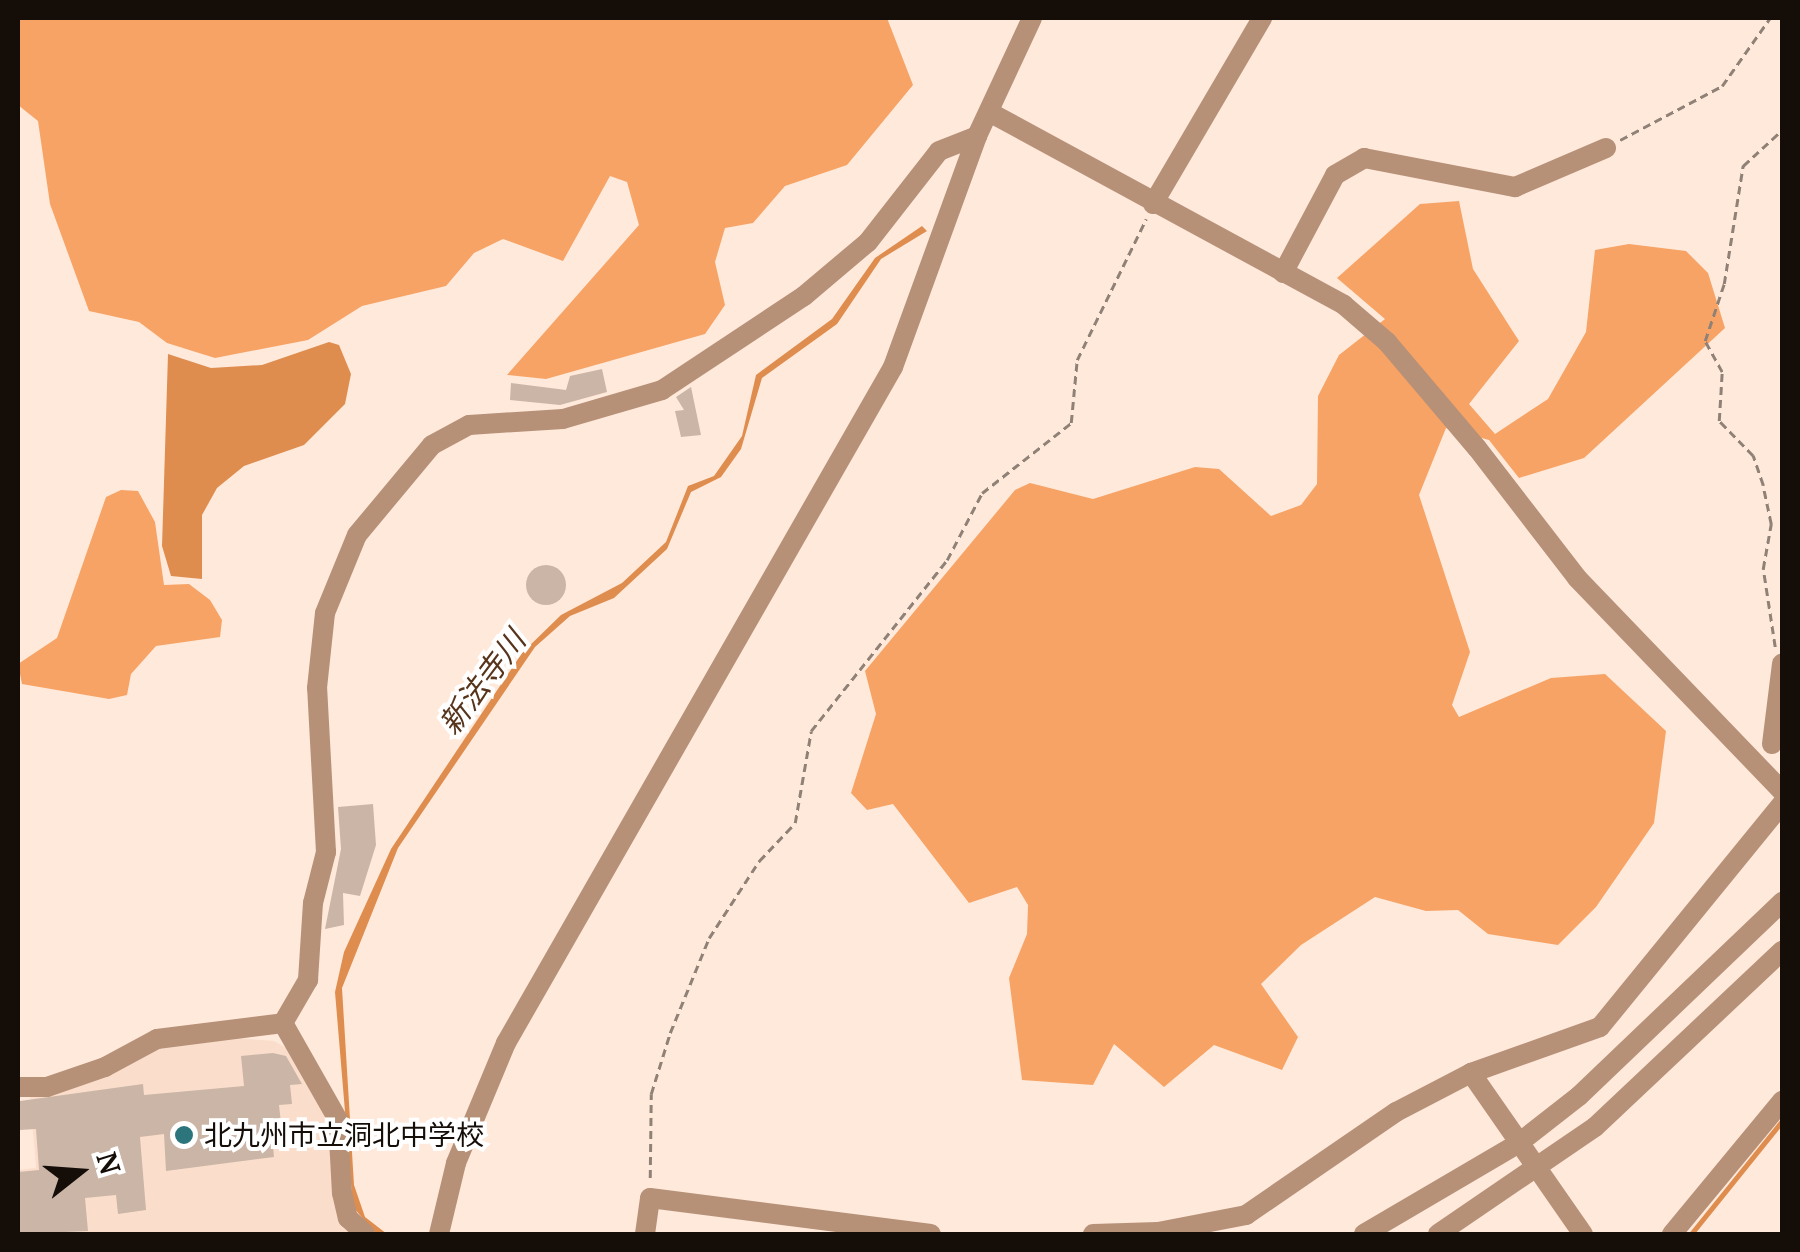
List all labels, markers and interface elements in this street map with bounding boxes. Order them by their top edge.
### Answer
water label: 新法寺川 [432,623,532,741]
place label: 北九州市立洞北中学校 [204,1118,484,1152]
north arrow [30,1122,130,1222]
marker: 北九州市立洞北中学校 [173,1124,195,1146]
text: N [88,1148,130,1179]

